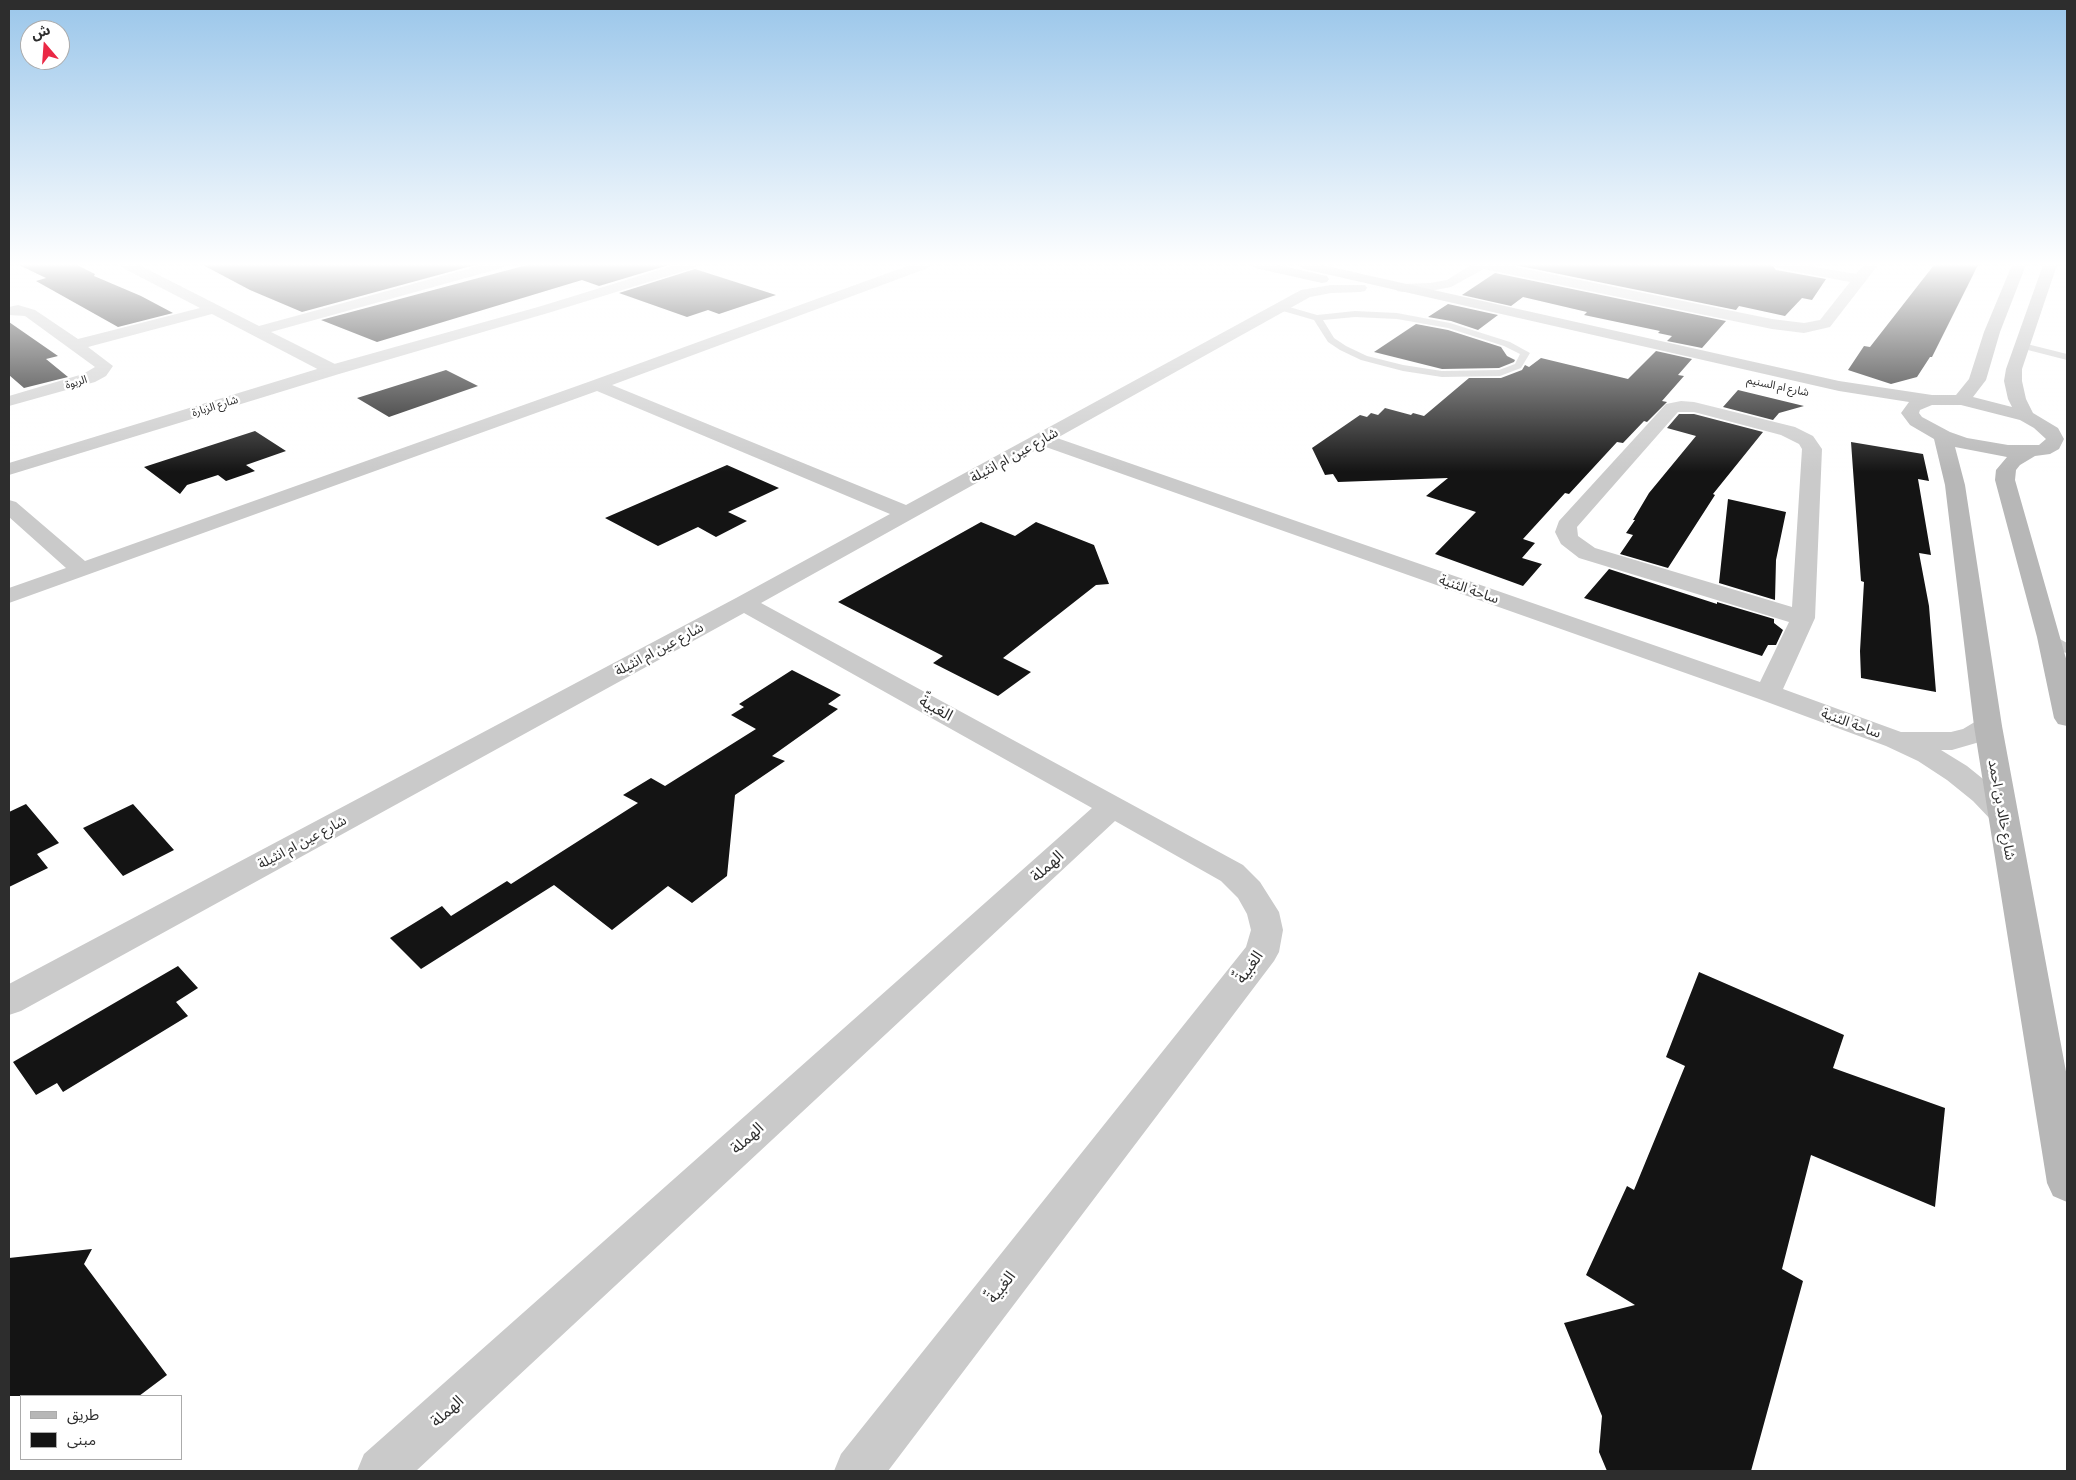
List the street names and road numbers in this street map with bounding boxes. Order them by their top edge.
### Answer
street label: الربوة [63,372,89,392]
street label: شارع ام السنيم [1746,373,1810,399]
street label: شارع الزبارة [190,393,240,419]
street label: شارع عين ام انثيلة [967,424,1061,486]
street label: ساحة الثنية [1437,571,1501,607]
street label: شارع عين ام انثيلة [612,619,706,679]
street label: الغبيةّ [916,691,956,725]
street label: ساحة الثنية [1819,704,1883,742]
street label: شارع خالد بن احمد [1985,759,2019,861]
street label: شارع عين ام انثيلة [255,812,349,872]
street label: الهملة [1026,846,1068,886]
street label: الغبيةّ [1231,947,1267,987]
street label: الهملة [726,1118,768,1158]
street label: الغبيةّ [982,1267,1020,1307]
street label: الهملة [426,1391,468,1431]

